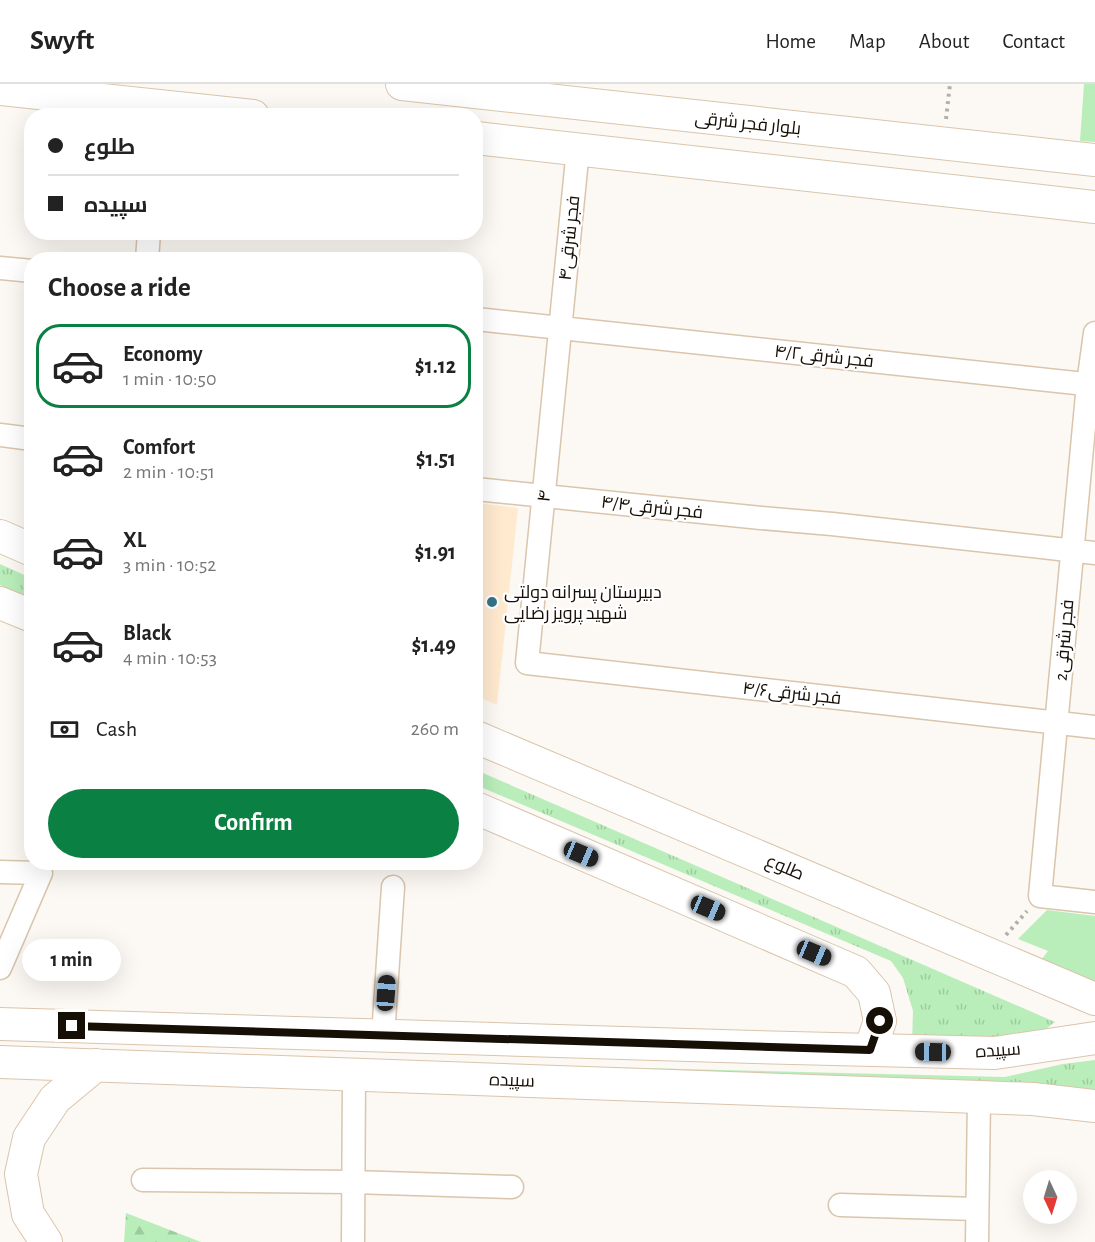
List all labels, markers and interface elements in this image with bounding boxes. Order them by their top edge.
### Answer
text: Swyft [30,27,94,55]
text: Home [765,31,816,52]
text: Map [849,31,886,52]
text: About [919,31,969,52]
text: Contact [1002,31,1065,52]
street label: بلوار فجر شرقی [694,108,802,140]
text: طلوع [84,136,135,158]
text: سپیده [84,194,148,216]
street label: فجر شرقی۴ [556,195,584,282]
text: Choose a ride [48,274,191,301]
icon: car [51,339,105,393]
street label: فجر شرقی۴/۲ [773,342,875,372]
text: Economy [123,343,203,365]
text: $1.12 [415,355,456,377]
text: 1 min · 10:50 [123,369,216,389]
icon: car [51,432,105,486]
text: Comfort [123,436,195,458]
text: $1.51 [416,448,456,470]
text: 2 min · 10:51 [123,462,215,482]
street label: ۴ [535,489,555,503]
street label: فجر شرقی۴/۴ [600,493,704,523]
icon: car [51,525,105,579]
text: XL [123,529,146,551]
text: $1.91 [415,541,456,563]
text: 3 min · 10:52 [123,555,216,575]
place label: دبیرستان پسرانه دولتی شهید پرویز رضایی [504,584,662,625]
marker: دبیرستان پسرانه دولتی شهید پرویز رضایی [485,595,499,609]
street label: 2فجر شرقی [1051,599,1079,682]
icon: car [51,618,105,672]
text: Black [123,622,171,644]
text: $1.49 [411,634,456,656]
text: 4 min · 10:53 [123,648,217,668]
street label: فجر شرقی۴/۶ [742,679,842,709]
icon: cash [48,713,81,746]
text: Cash [96,718,137,740]
text: 260 m [411,719,459,739]
button: Confirm [48,789,459,858]
car [561,839,601,869]
street label: طلوع [762,852,806,886]
car [688,893,728,923]
car [794,938,834,968]
callout: 1 min [22,939,122,981]
text: 1 min [50,950,93,970]
car [376,974,396,1012]
route start [866,1007,893,1034]
route end [58,1012,85,1039]
street label: سپیده [975,1040,1022,1063]
car [915,1043,951,1061]
street label: سپیده [489,1071,535,1092]
north arrow [1023,1170,1077,1224]
map controls [1023,1170,1077,1224]

